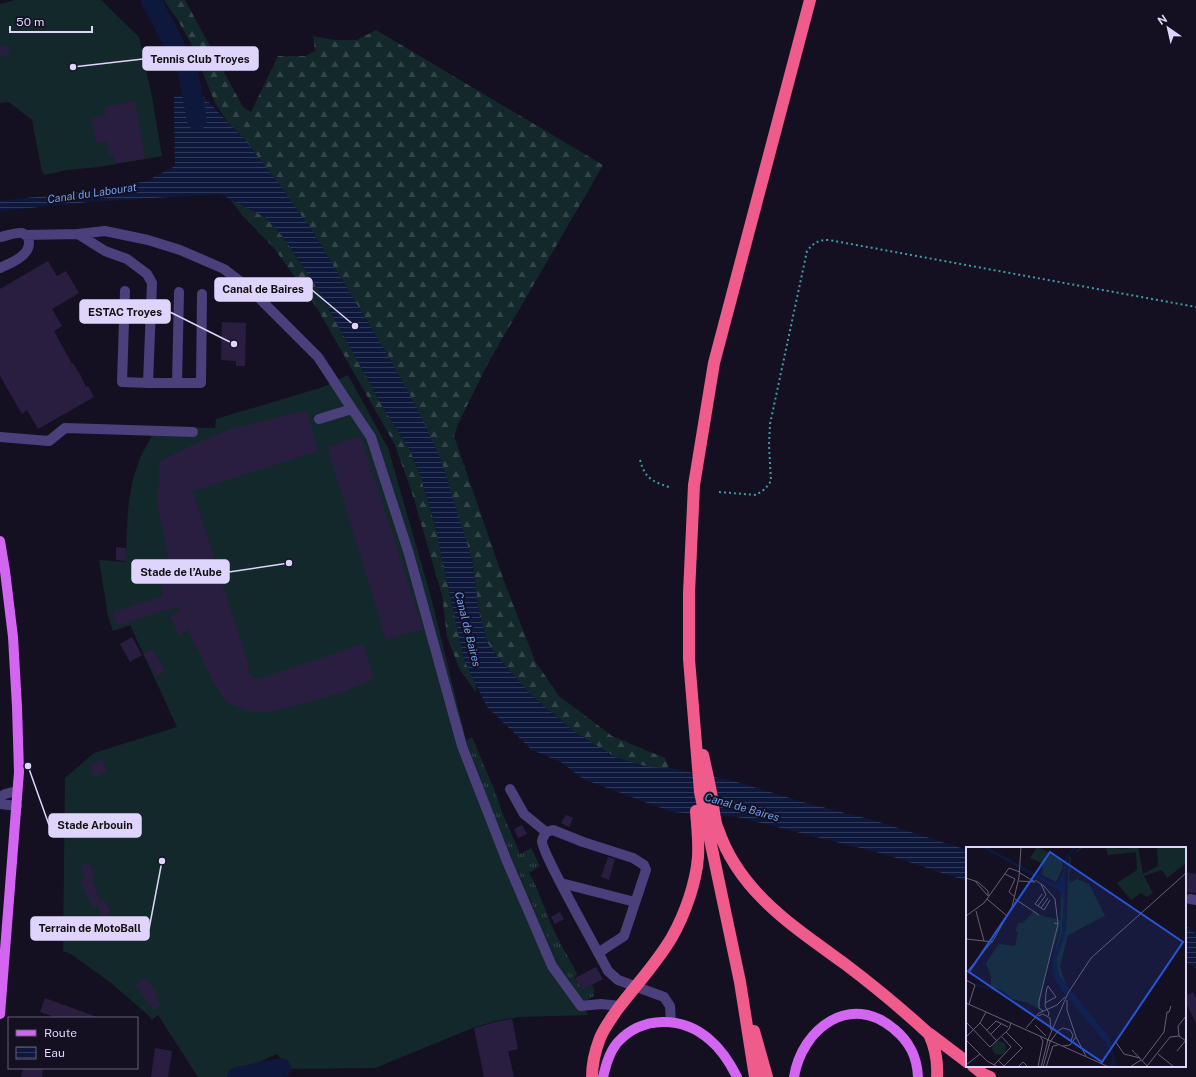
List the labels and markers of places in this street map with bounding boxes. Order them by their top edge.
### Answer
callout: Tennis Club Troyes [143,47,258,70]
callout: Canal de Baires [215,278,312,301]
callout: ESTAC Troyes [80,300,170,323]
callout: Stade de l’Aube [132,560,229,583]
callout: Stade Arbouin [49,814,141,837]
callout: Terrain de MotoBall [31,917,149,940]

